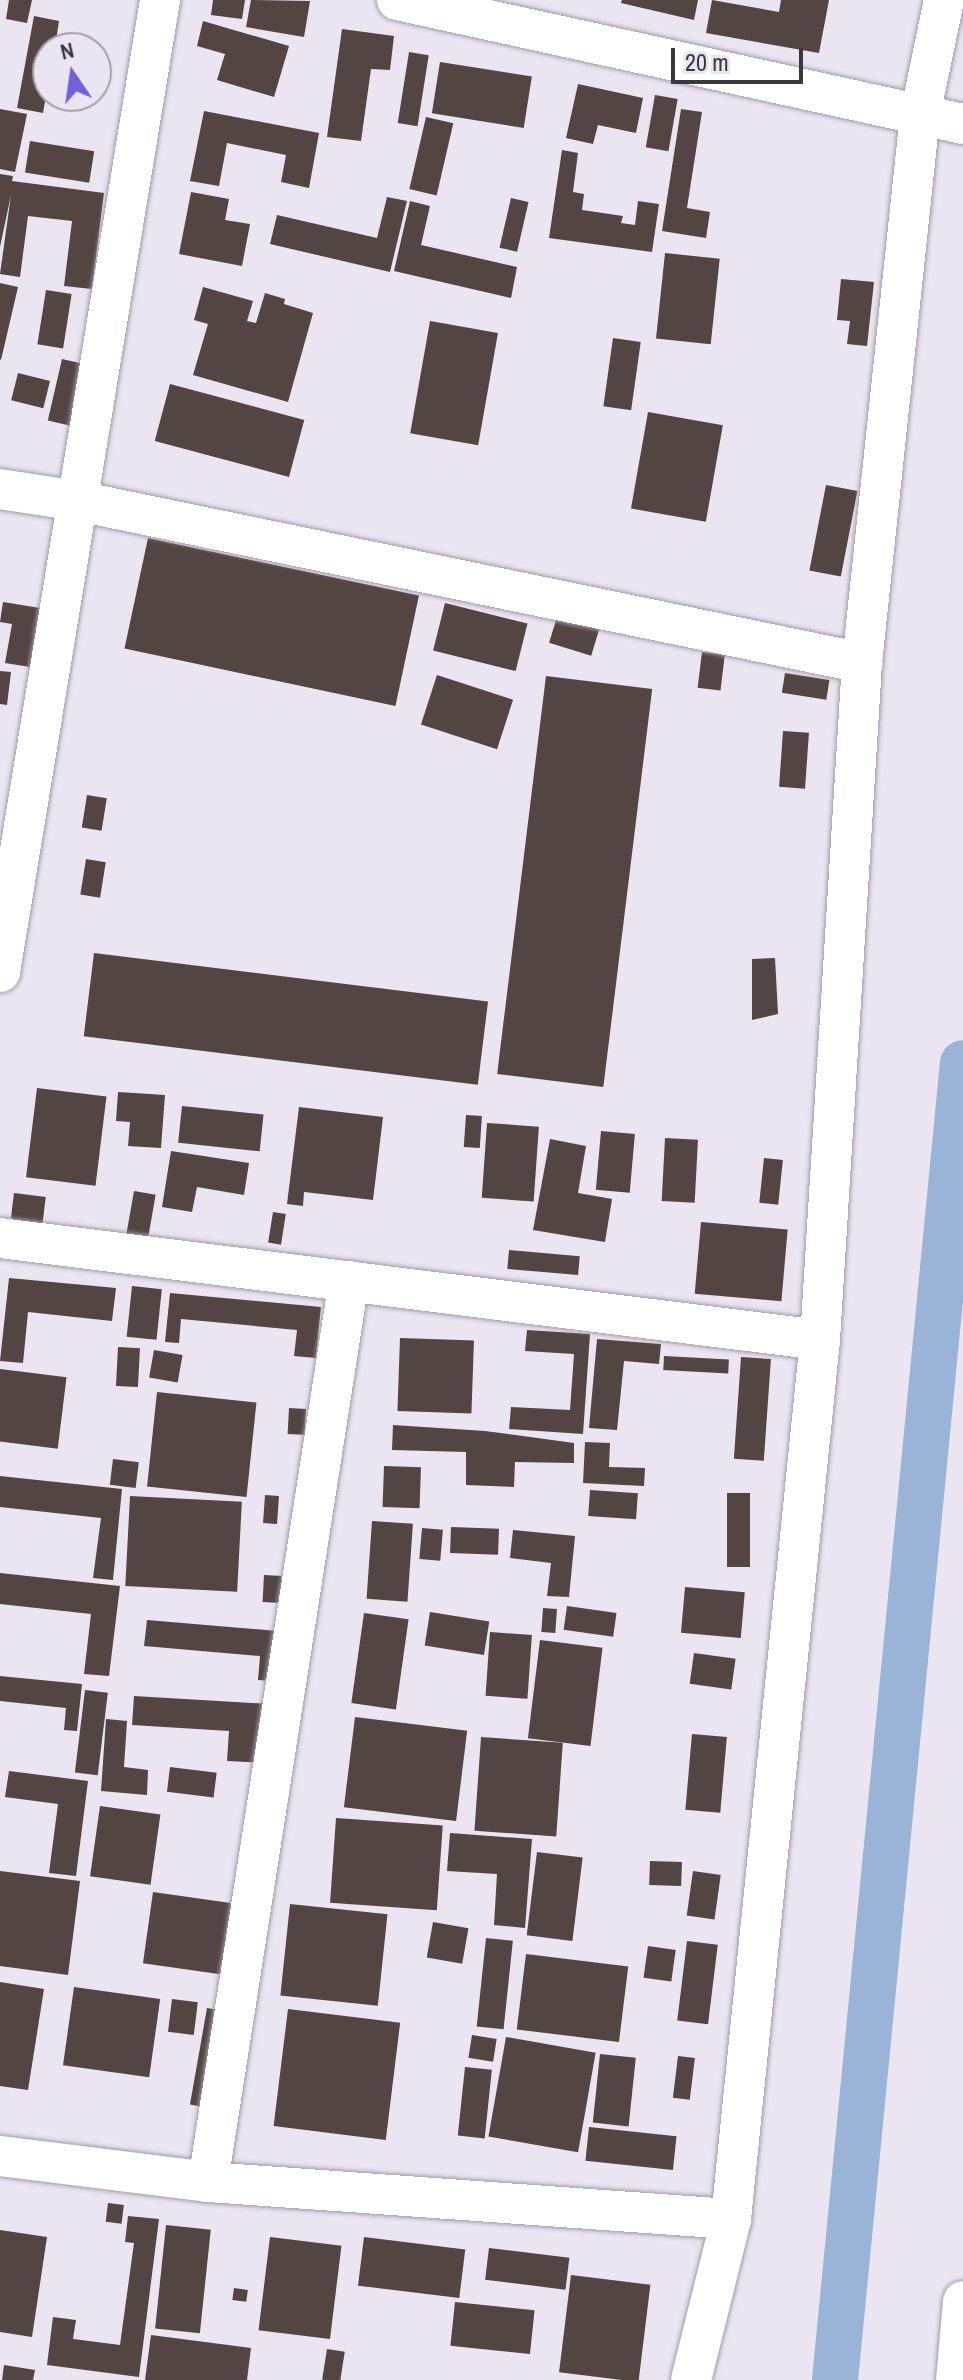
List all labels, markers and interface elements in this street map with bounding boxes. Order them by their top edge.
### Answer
north arrow [32,32,112,112]
scale bar [675,32,807,82]
text: N [57,34,77,67]
text: 20 m [685,46,729,78]

